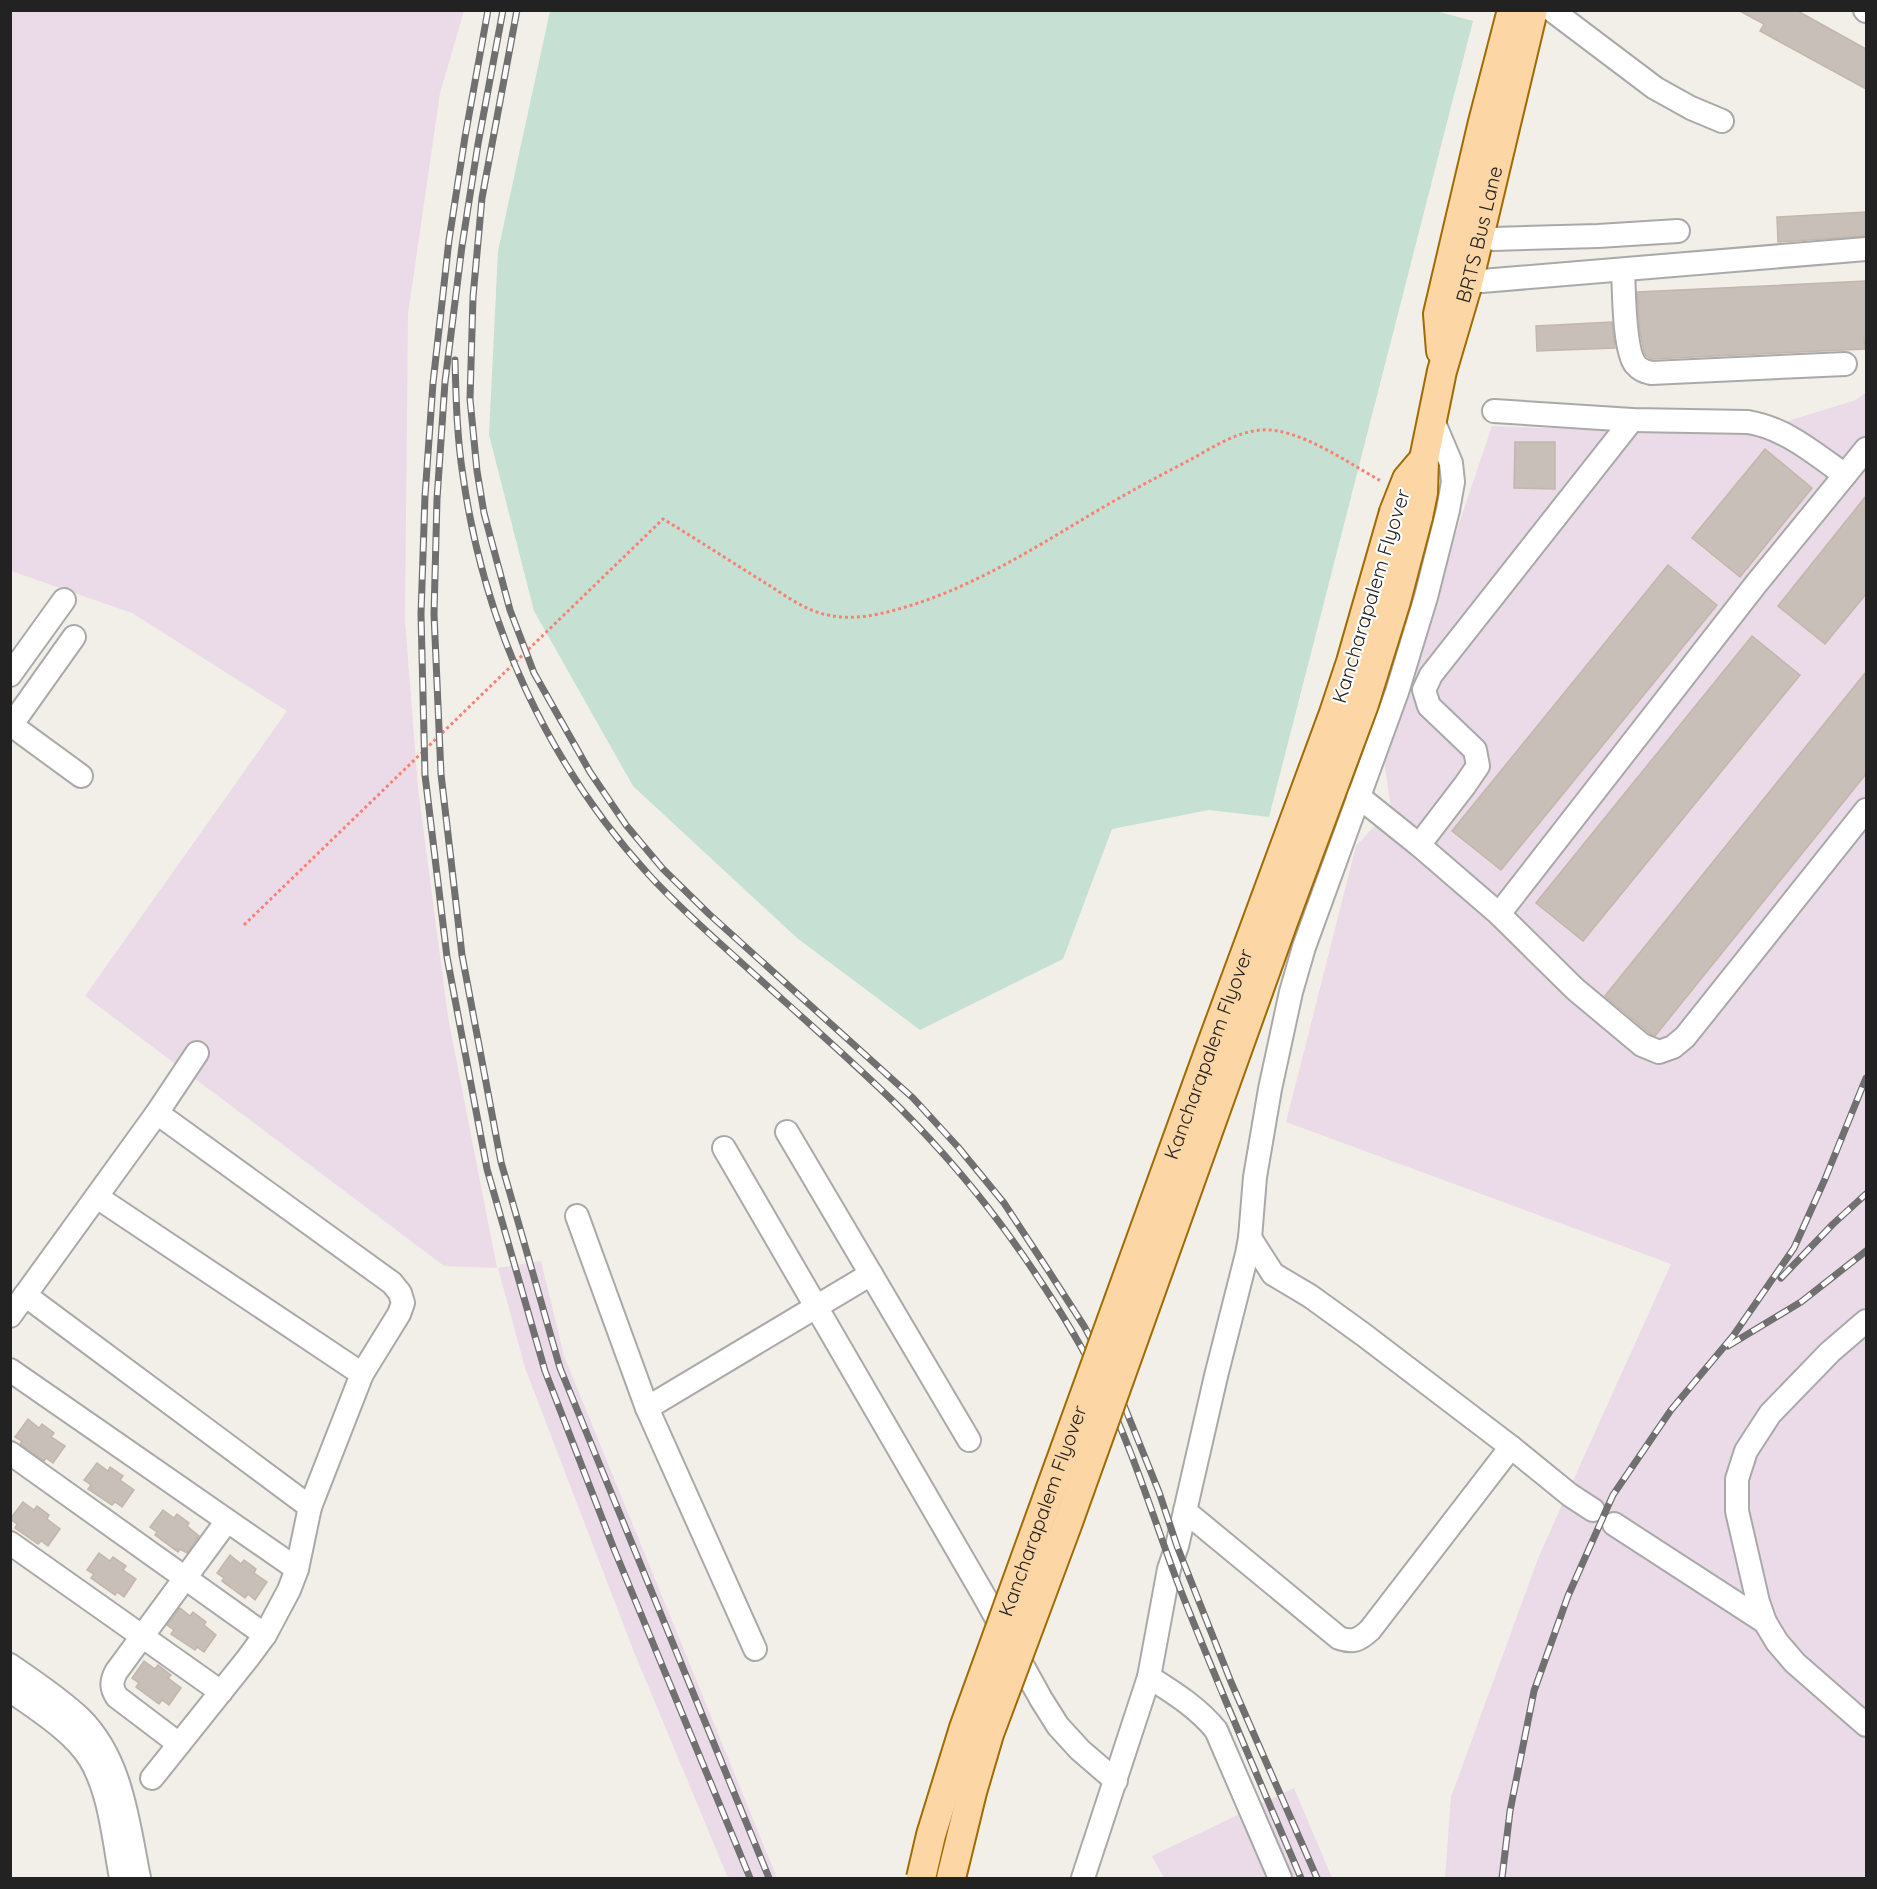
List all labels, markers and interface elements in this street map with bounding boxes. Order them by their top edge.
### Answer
street label: BRTS Bus Lane [1450,163,1507,306]
street label: Kancharapalem Flyover [1326,485,1415,706]
street label: Kancharapalem Flyover [1158,945,1258,1163]
street label: Kancharapalem Flyover [992,1402,1092,1620]

